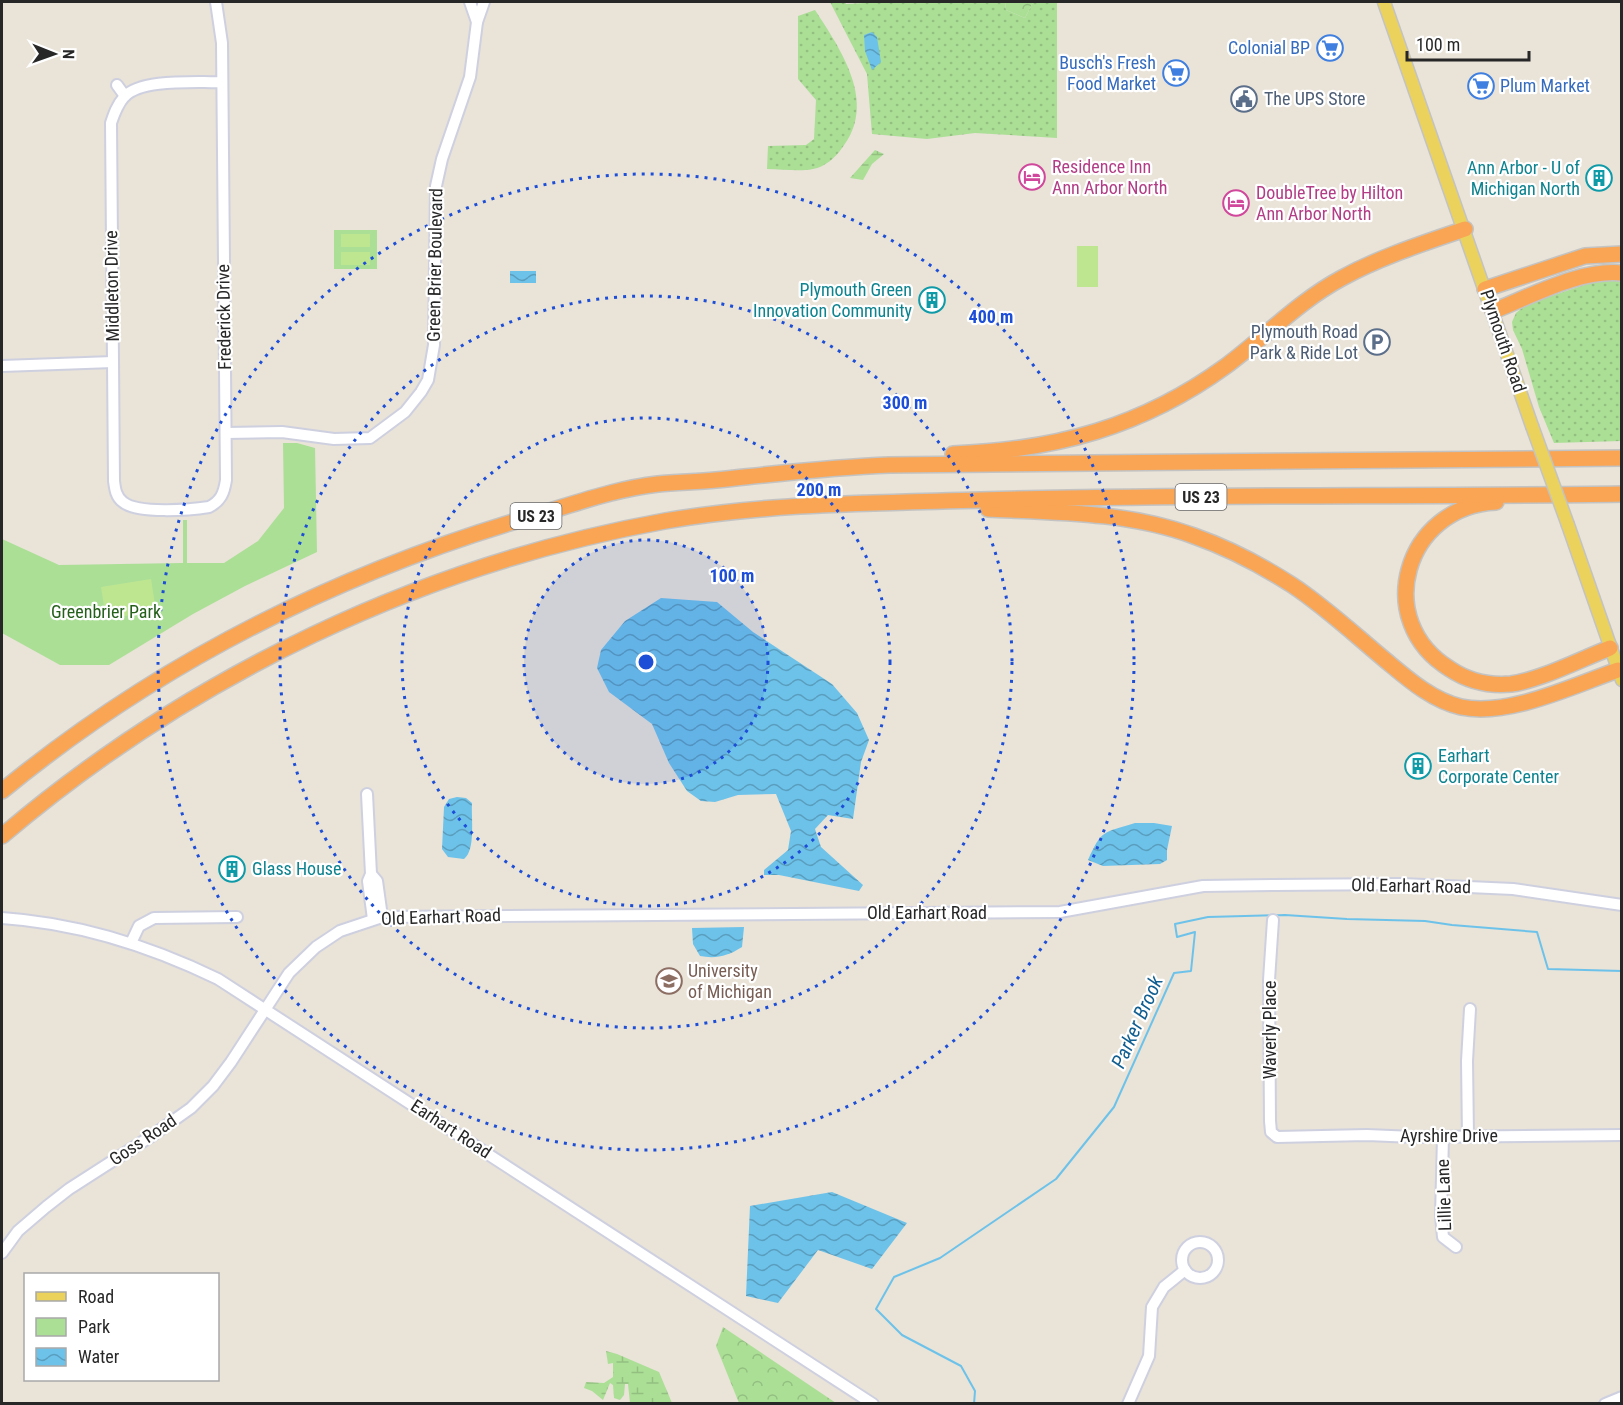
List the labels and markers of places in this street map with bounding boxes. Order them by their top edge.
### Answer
supermarket icon: Colonial BP [1315,33,1345,63]
place label: Colonial BP [1228,37,1310,58]
place label: Busch's Fresh Food Market [1059,52,1156,94]
supermarket icon: Busch's Fresh Food Market [1161,58,1191,88]
supermarket icon: Plum Market [1466,71,1496,101]
place label: Plum Market [1500,75,1590,96]
public building icon: The UPS Store [1229,84,1259,114]
place label: The UPS Store [1264,88,1365,109]
place label: Residence Inn Ann Arbor North [1052,156,1167,198]
place label: Ann Arbor - U of Michigan North [1467,157,1580,199]
hotel icon: Residence Inn Ann Arbor North [1017,162,1047,192]
building icon: Ann Arbor - U of Michigan North [1584,163,1614,193]
place label: DoubleTree by Hilton Ann Arbor North [1256,182,1403,224]
hotel icon: DoubleTree by Hilton Ann Arbor North [1221,188,1251,218]
place label: Plymouth Green Innovation Community [753,279,913,321]
building icon: Plymouth Green Innovation Community [917,285,947,315]
place label: Plymouth Road Park & Ride Lot [1250,321,1358,363]
parking icon: Plymouth Road Park & Ride Lot [1362,327,1392,357]
centre of rings [636,652,656,672]
place label: Earhart Corporate Center [1438,745,1559,787]
building icon: Earhart Corporate Center [1403,751,1433,781]
building icon: Glass House [217,854,247,884]
place label: Glass House [252,858,341,879]
place label: University of Michigan [688,960,772,1002]
school or university icon: University of Michigan [654,966,684,996]

